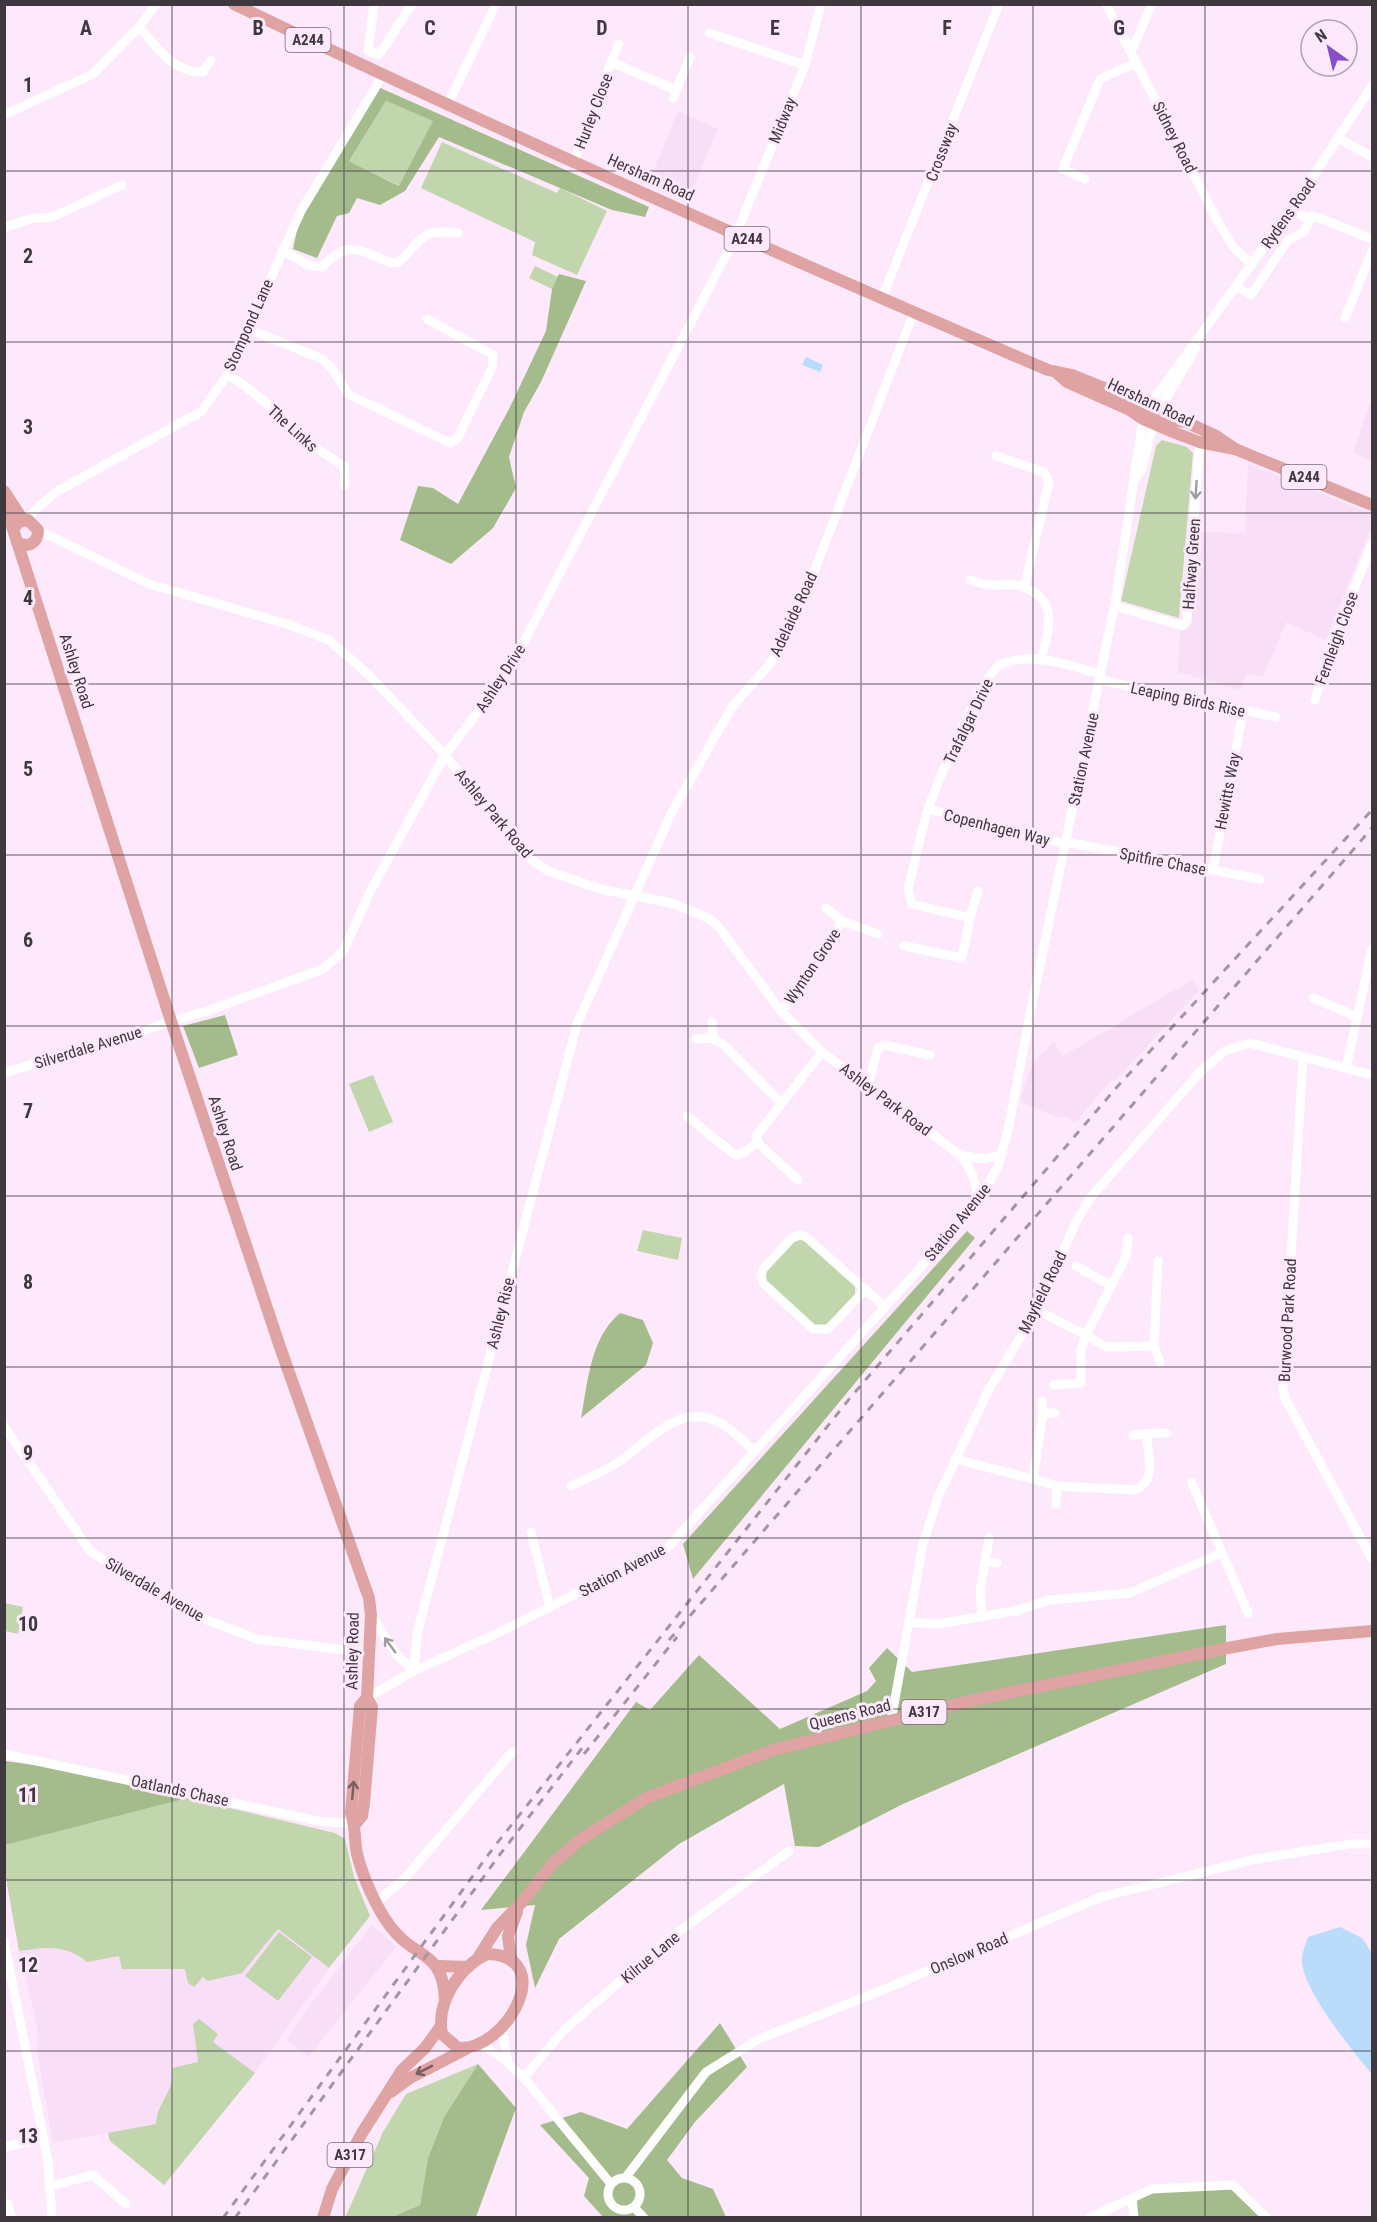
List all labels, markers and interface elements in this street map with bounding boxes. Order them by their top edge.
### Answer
text: A [80,16,92,40]
text: B [252,16,264,40]
text: C [424,16,436,40]
text: D [596,16,608,40]
text: E [770,16,780,40]
text: F [942,16,952,40]
text: G [1113,16,1125,40]
north arrow [1299,18,1359,78]
text: N [1312,25,1330,47]
road number: A244 [286,28,330,52]
street label: Hurley Close [570,71,617,152]
text: 1 [23,73,33,97]
street label: Midway [765,94,800,146]
street label: Sidney Road [1148,98,1201,176]
street label: Crossway [922,120,961,184]
street label: Hersham Road [605,150,697,205]
street label: Rydens Road [1257,175,1320,252]
road number: A244 [724,227,770,251]
text: 2 [23,244,33,268]
street label: Stompond Lane [220,276,277,374]
street label: Hersham Road [1105,374,1197,431]
street label: The Links [264,401,322,456]
text: 3 [23,415,33,439]
road number: A244 [1282,465,1326,489]
one-way arrow [1190,480,1201,500]
street label: Halfway Green [1179,518,1204,610]
street label: Adelaide Road [766,569,821,659]
text: 4 [23,586,33,610]
street label: Fernleigh Close [1311,589,1362,687]
street label: Ashley Road [55,631,98,711]
street label: Ashley Drive [471,641,530,716]
street label: Trafalgar Drive [940,676,997,767]
street label: Leaping Birds Rise [1129,678,1247,721]
street label: Station Avenue [1064,711,1103,807]
street label: Hewitts Way [1211,751,1244,831]
text: 5 [23,757,33,781]
street label: Ashley Park Road [451,765,536,862]
street label: Copenhagen Way [942,805,1052,850]
street label: Spitfire Chase [1118,844,1208,879]
street label: Wynton Grove [780,925,845,1008]
text: 6 [23,928,33,952]
street label: Silverdale Avenue [32,1022,144,1073]
street label: Ashley Park Road [836,1059,935,1140]
street label: Ashley Road [204,1093,247,1173]
text: 7 [23,1099,33,1123]
street label: Station Avenue [920,1180,995,1265]
street label: Mayfield Road [1014,1248,1071,1336]
street label: Burwood Park Road [1275,1258,1300,1382]
text: 8 [23,1270,33,1294]
street label: Ashley Rise [482,1276,518,1351]
text: 9 [23,1441,33,1465]
street label: Station Avenue [576,1540,668,1601]
street label: Silverdale Avenue [102,1553,208,1625]
text: 10 [18,1612,38,1636]
street label: Ashley Road [342,1612,363,1690]
one-way arrow [384,1637,396,1653]
street label: Queens Road [807,1695,893,1734]
road number: A317 [902,1700,946,1724]
street label: Oatlands Chase [129,1771,230,1810]
one-way arrow [348,1781,359,1800]
text: 11 [18,1783,38,1807]
street label: Kilrue Lane [617,1927,683,1987]
street label: Onslow Road [927,1929,1011,1978]
text: 12 [18,1953,38,1977]
one-way arrow [416,2065,434,2077]
text: 13 [18,2124,38,2148]
road number: A317 [328,2143,372,2167]

